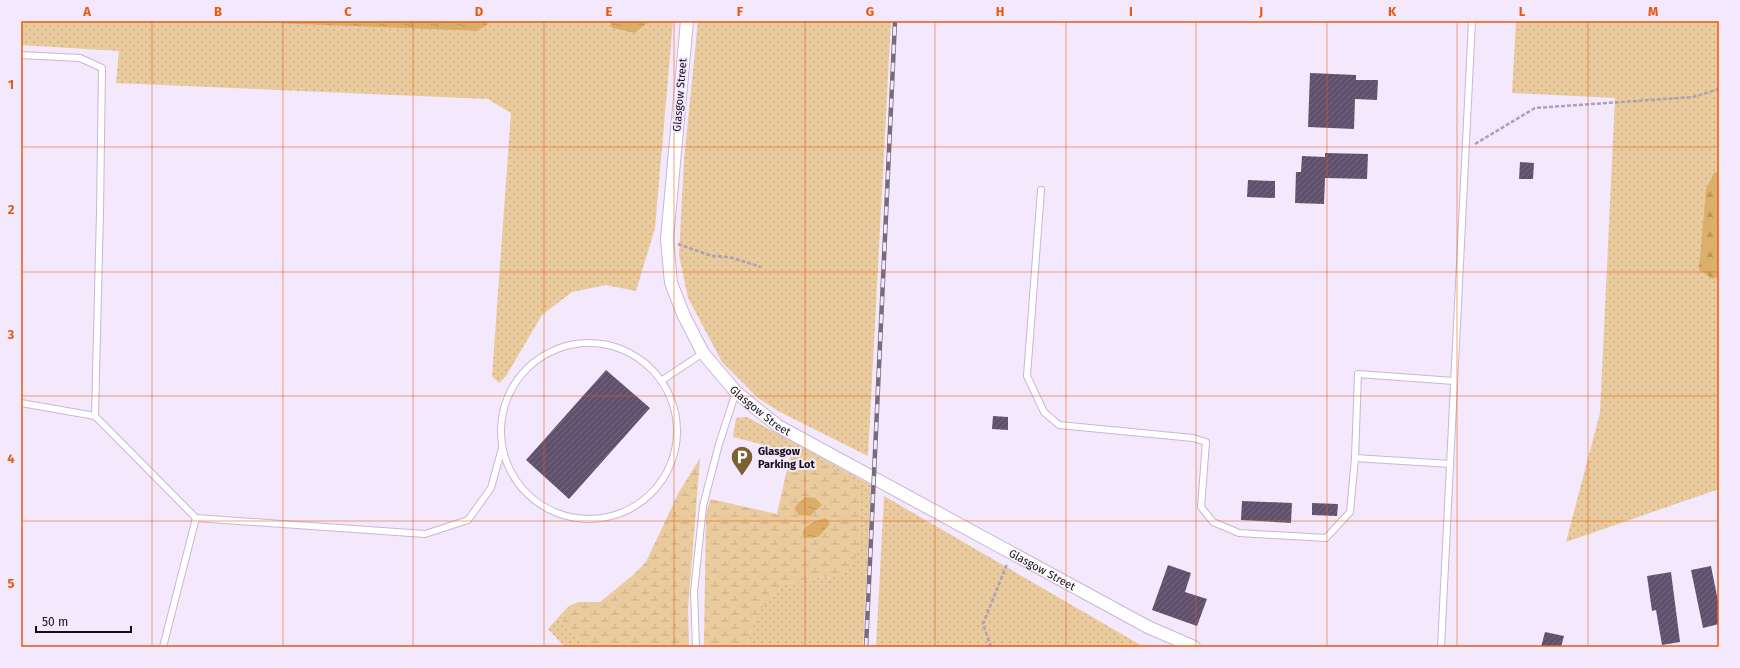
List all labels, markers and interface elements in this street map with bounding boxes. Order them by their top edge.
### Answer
text: A [82,4,91,19]
text: B [214,4,222,19]
text: C [344,4,352,19]
text: D [475,4,484,19]
text: E [606,4,613,19]
text: F [737,4,744,19]
text: G [866,4,874,19]
text: H [996,4,1004,19]
text: I [1129,4,1133,19]
text: J [1258,4,1263,19]
text: K [1388,4,1397,19]
text: L [1519,4,1526,19]
text: M [1648,4,1658,19]
street label: Glasgow Street [670,58,690,132]
text: 1 [8,77,14,92]
text: 2 [8,202,15,217]
text: 3 [7,327,15,342]
street label: Glasgow Street [727,383,793,438]
parking icon: Glasgow Parking Lot [729,444,755,477]
place label: Glasgow Parking Lot [758,445,815,471]
text: 4 [7,451,15,466]
street label: Glasgow Street [1007,546,1078,593]
text: 5 [8,576,15,591]
scale bar [36,608,131,634]
text: 50 m [42,615,68,629]

